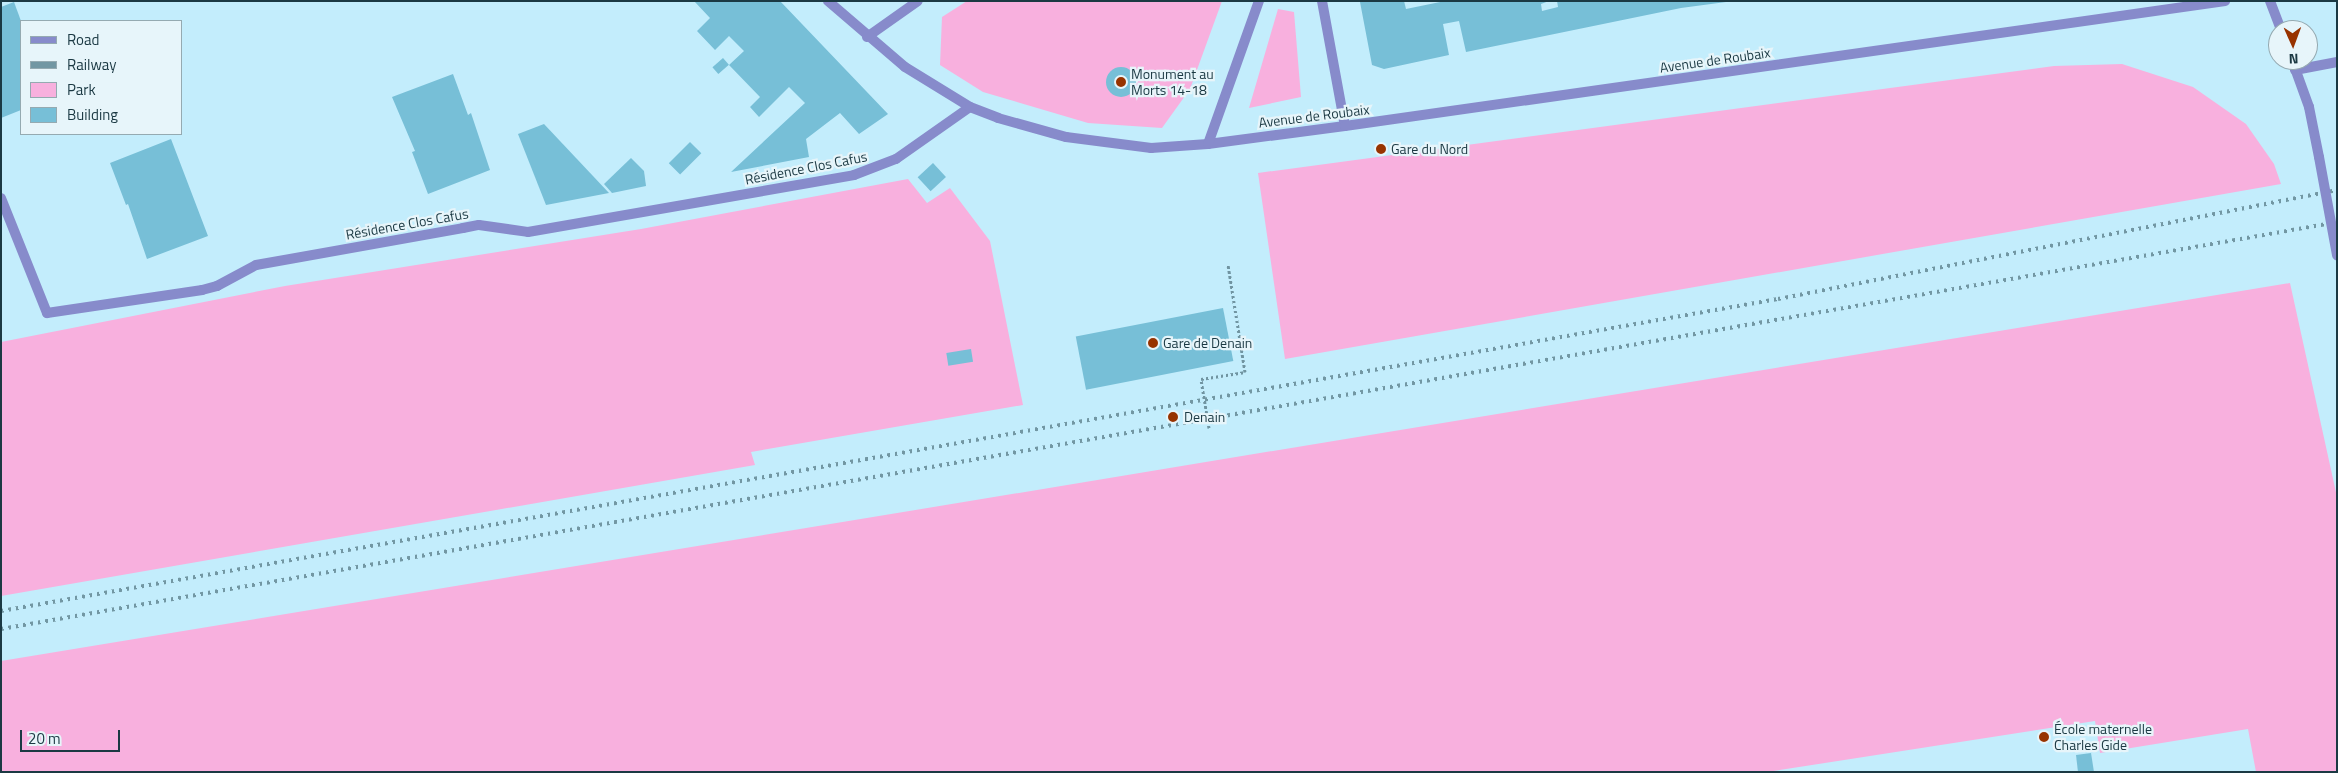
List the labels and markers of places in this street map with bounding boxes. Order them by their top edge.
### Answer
place label: Monument au Morts 14-18 [1131,66,1214,98]
marker: Monument au Morts 14-18 [1115,76,1127,88]
place label: Gare du Nord [1391,141,1468,157]
marker: Gare du Nord [1375,143,1387,155]
place label: Gare de Denain [1163,335,1252,351]
marker: Gare de Denain [1147,337,1159,349]
place label: Denain [1184,409,1225,425]
marker: Denain [1166,410,1180,424]
place label: École maternelle Charles Gide [2054,721,2152,754]
marker: École maternelle Charles Gide [2038,731,2050,743]

